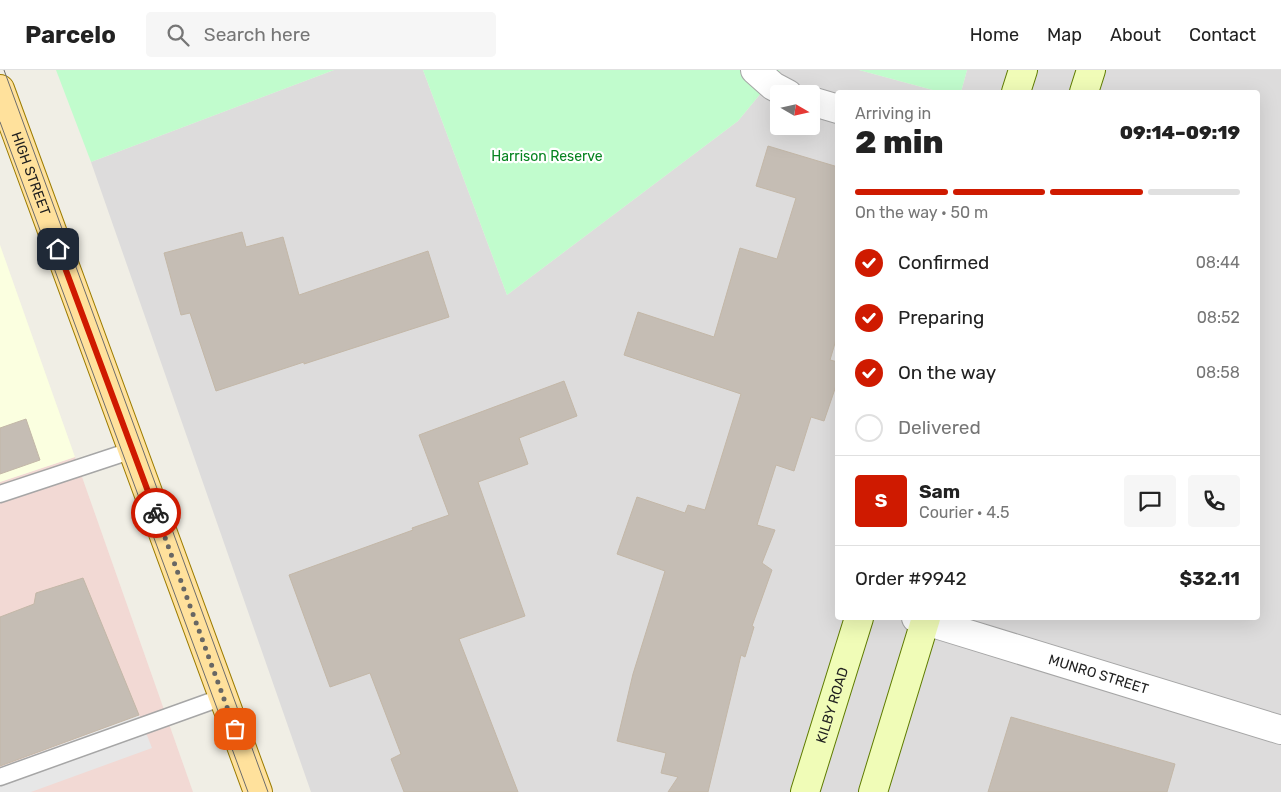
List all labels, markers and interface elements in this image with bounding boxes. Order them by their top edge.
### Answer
search box [146,12,496,57]
text: Parcelo [25,21,116,49]
icon: search [164,21,192,49]
text: Search here [204,23,310,46]
text: Home [970,24,1019,46]
text: Map [1047,24,1082,46]
text: About [1110,24,1161,46]
text: Contact [1189,24,1256,46]
north arrow [770,85,820,135]
map controls [770,85,820,135]
text: Arriving in [855,104,931,123]
text: 09:14–09:19 [1120,121,1240,144]
text: 2 min [855,123,944,161]
street label: HIGH STREET [7,130,54,218]
park label: Harrison Reserve [491,148,603,165]
text: On the way · 50 m [855,203,988,222]
pin [37,228,79,270]
icon: home [44,235,72,263]
icon: check [855,249,883,277]
text: Confirmed [898,251,989,274]
text: 08:44 [1196,253,1240,272]
icon: check [855,304,883,332]
text: Preparing [898,306,984,329]
text: 08:52 [1197,308,1240,327]
icon: check [855,359,883,387]
text: On the way [898,361,996,384]
text: 08:58 [1196,363,1240,382]
text: Delivered [898,416,981,439]
button: chat [1124,475,1176,527]
button: phone [1188,475,1240,527]
text: Sam [919,480,960,503]
courier [131,488,181,538]
text: S [875,489,887,512]
icon: bike [142,499,170,527]
text: Courier · 4.5 [919,503,1009,522]
text: Order #9942 [855,567,967,590]
text: $32.11 [1179,567,1240,590]
street label: MUNRO STREET [1046,651,1151,698]
street label: KILBY ROAD [813,665,852,745]
pin [214,708,256,750]
icon: bag [221,715,249,743]

